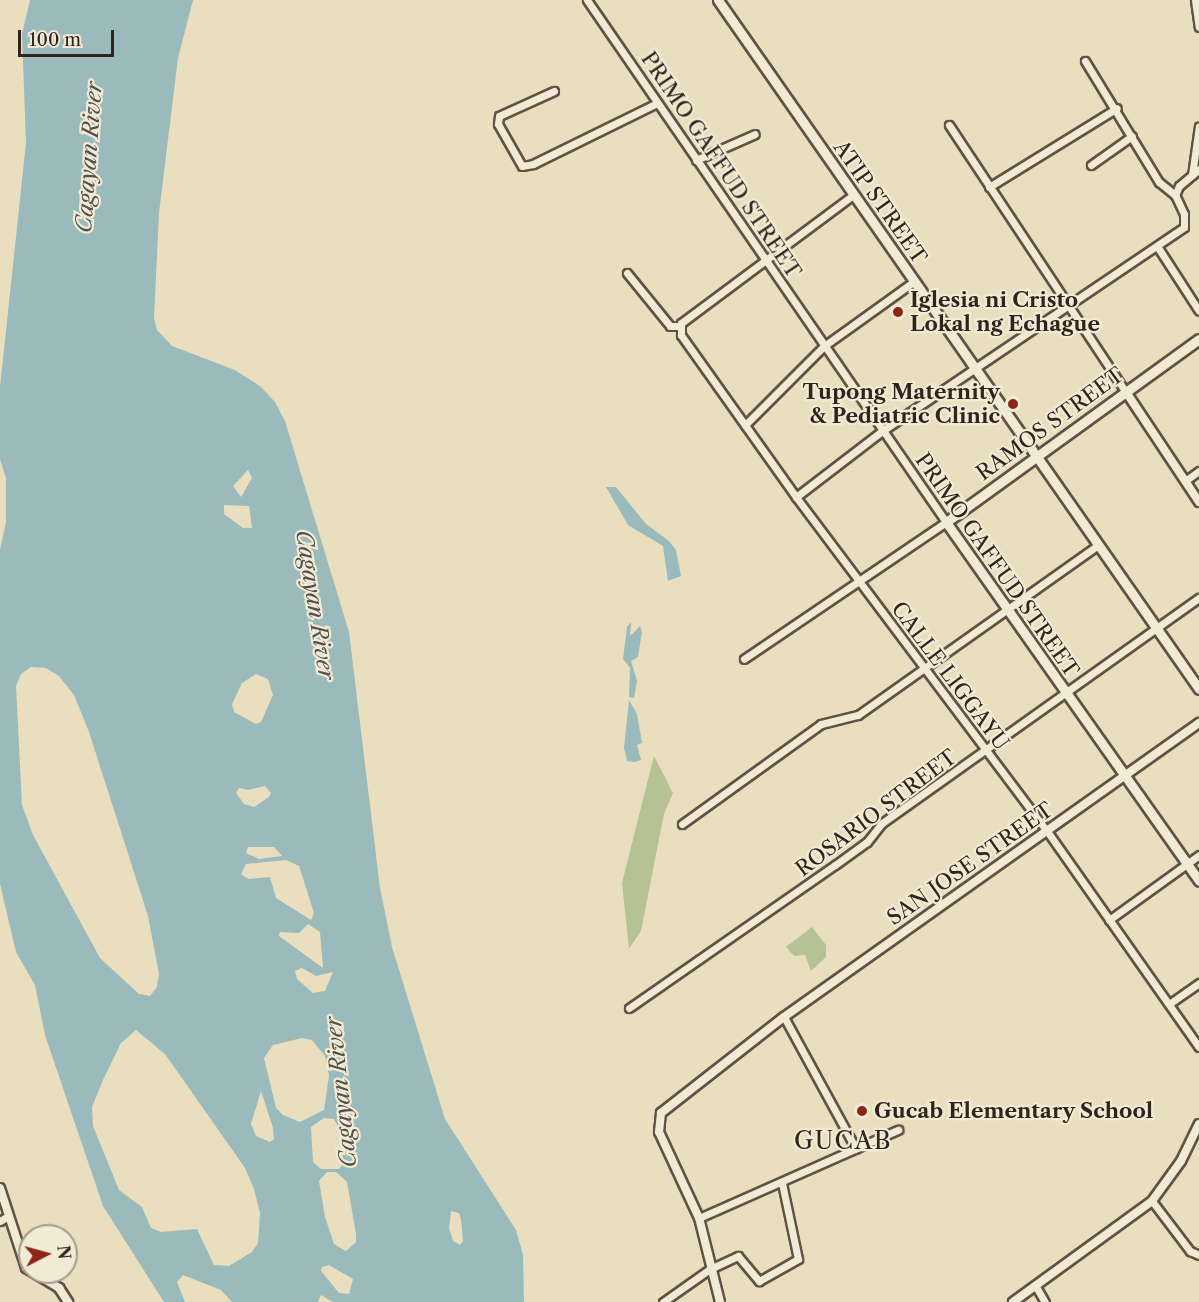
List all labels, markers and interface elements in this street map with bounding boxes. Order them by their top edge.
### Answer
scale bar [21,18,117,56]
text: 100 m [29,29,81,51]
street label: PRIMO GAFFUD STREET [636,47,806,283]
water label: Cagayan River [71,80,107,234]
street label: ATIP STREET [828,135,932,269]
place label: Iglesia ni Cristo Lokal ng Echague [910,287,1100,337]
marker: Iglesia ni Cristo Lokal ng Echague [891,305,905,319]
street label: RAMOS STREET [971,362,1129,486]
place label: Tupong Maternity & Pediatric Clinic [802,379,1000,429]
marker: Tupong Maternity & Pediatric Clinic [1004,395,1022,413]
street label: PRIMO GAFFUD STREET [910,448,1084,682]
water label: Cagayan River [290,528,340,682]
street label: CALLE LIGGAYU [886,597,1014,755]
street label: ROSARIO STREET [791,744,961,882]
street label: SAN JOSE STREET [882,797,1058,931]
water label: Cagayan River [320,1015,362,1169]
place label: Gucab Elementary School [874,1098,1154,1124]
marker: Gucab Elementary School [855,1104,869,1118]
district label: GUCAB [794,1127,892,1155]
north arrow [18,1224,78,1284]
text: N [53,1244,75,1260]

